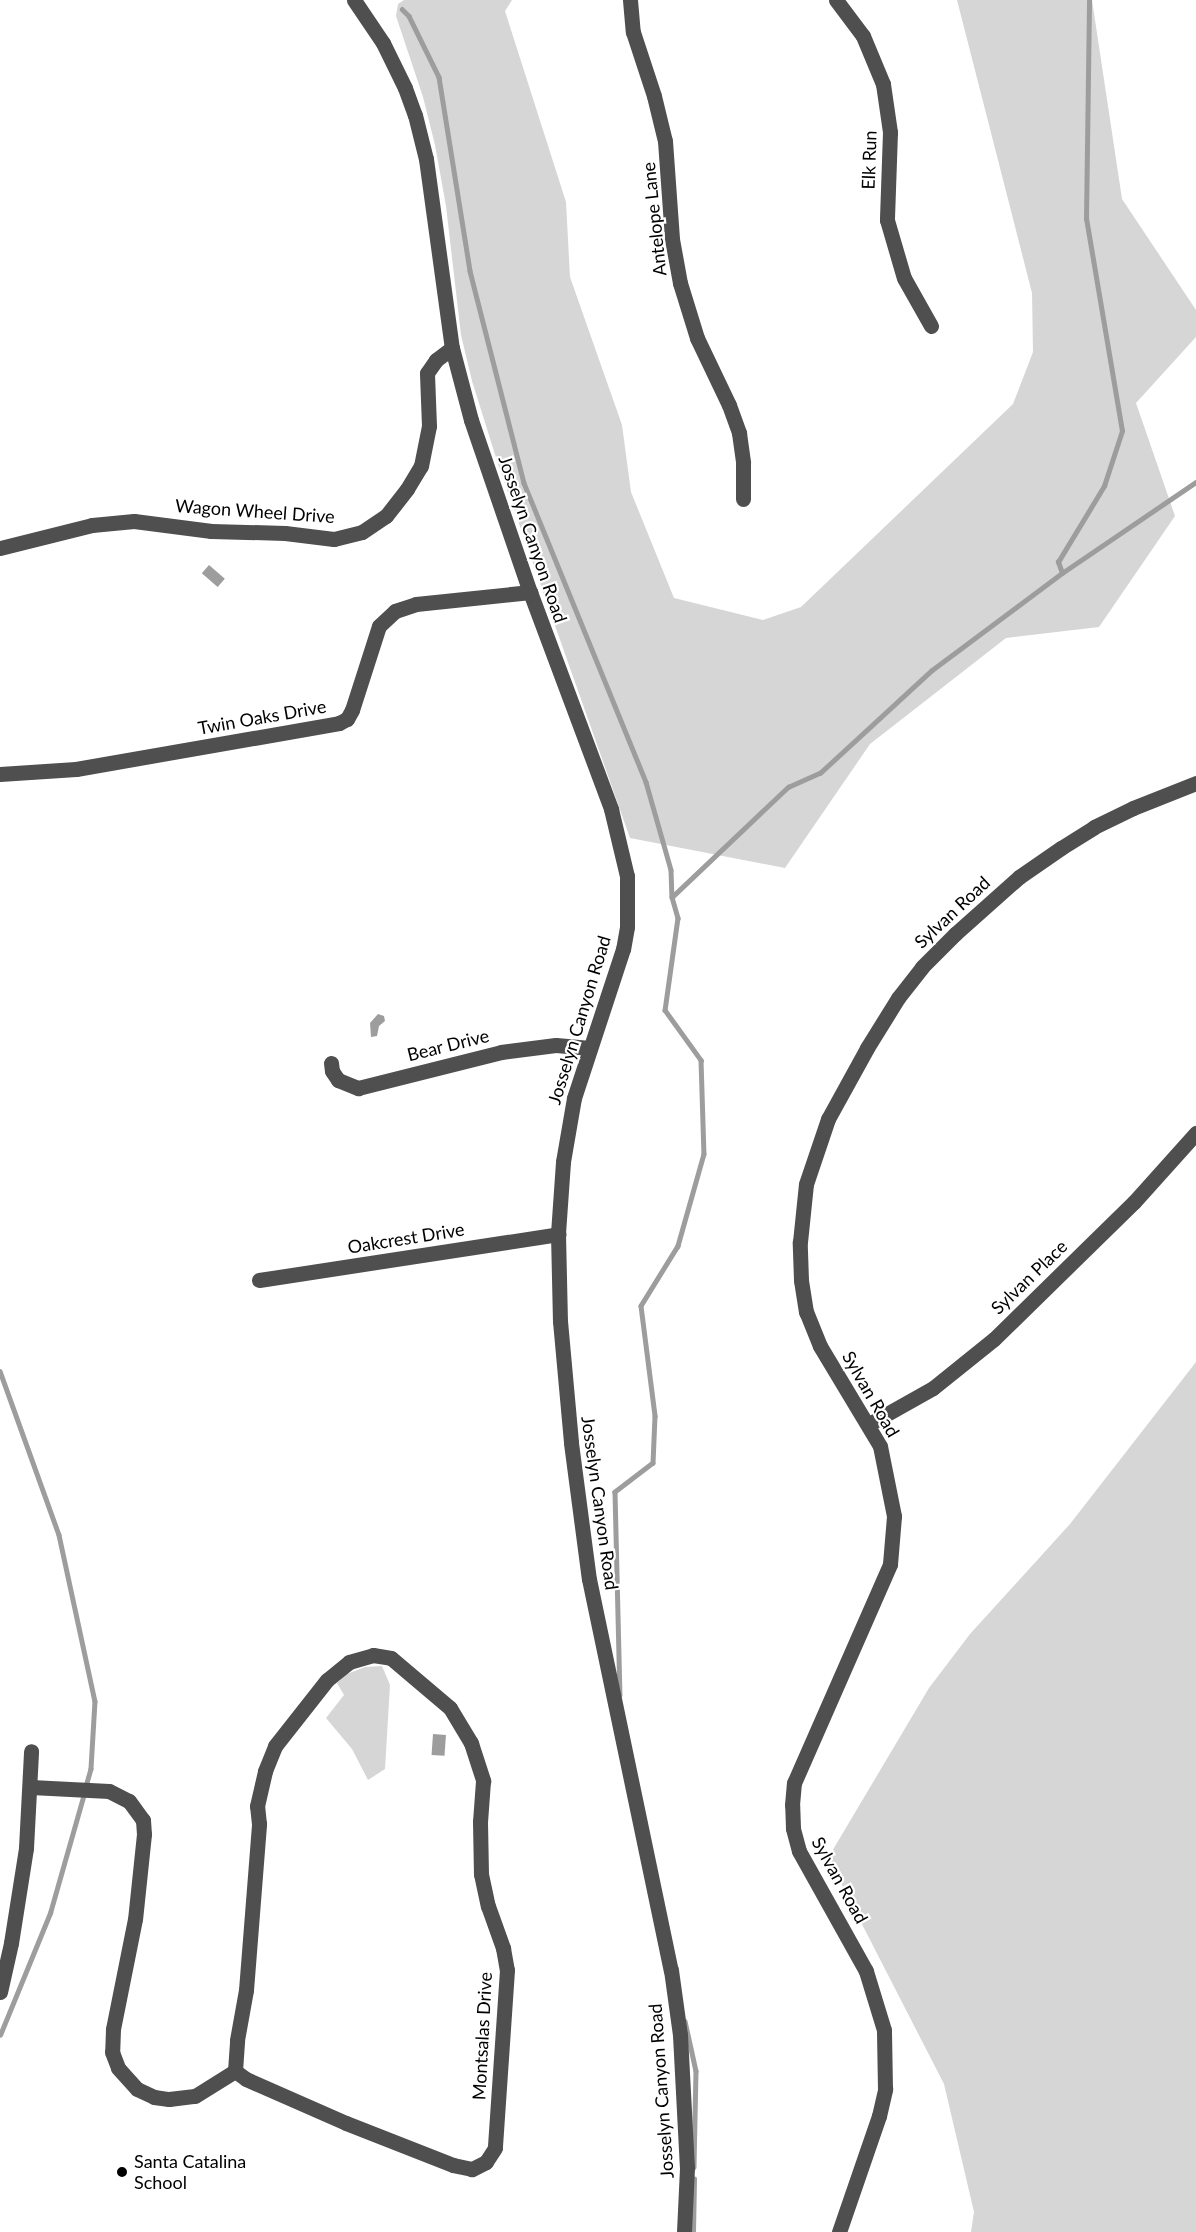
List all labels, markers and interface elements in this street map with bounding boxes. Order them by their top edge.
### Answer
street label: Elk Run [857,130,881,190]
street label: Antelope Lane [637,161,671,277]
street label: Josselyn Canyon Road [494,453,572,625]
street label: Wagon Wheel Drive [174,495,336,527]
street label: Twin Oaks Drive [196,695,328,739]
street label: Sylvan Road [910,872,994,952]
street label: Josselyn Canyon Road [543,933,615,1107]
street label: Bear Drive [405,1024,491,1066]
street label: Oakcrest Drive [346,1218,466,1258]
street label: Sylvan Place [986,1235,1072,1319]
street label: Sylvan Road [838,1347,904,1441]
street label: Josselyn Canyon Road [577,1415,623,1591]
street label: Sylvan Road [807,1833,873,1927]
street label: Montsalas Drive [468,1971,496,2101]
street label: Josselyn Canyon Road [644,2003,678,2179]
place label: Santa Catalina School [134,2151,246,2194]
marker: Santa Catalina School [115,2165,129,2179]

